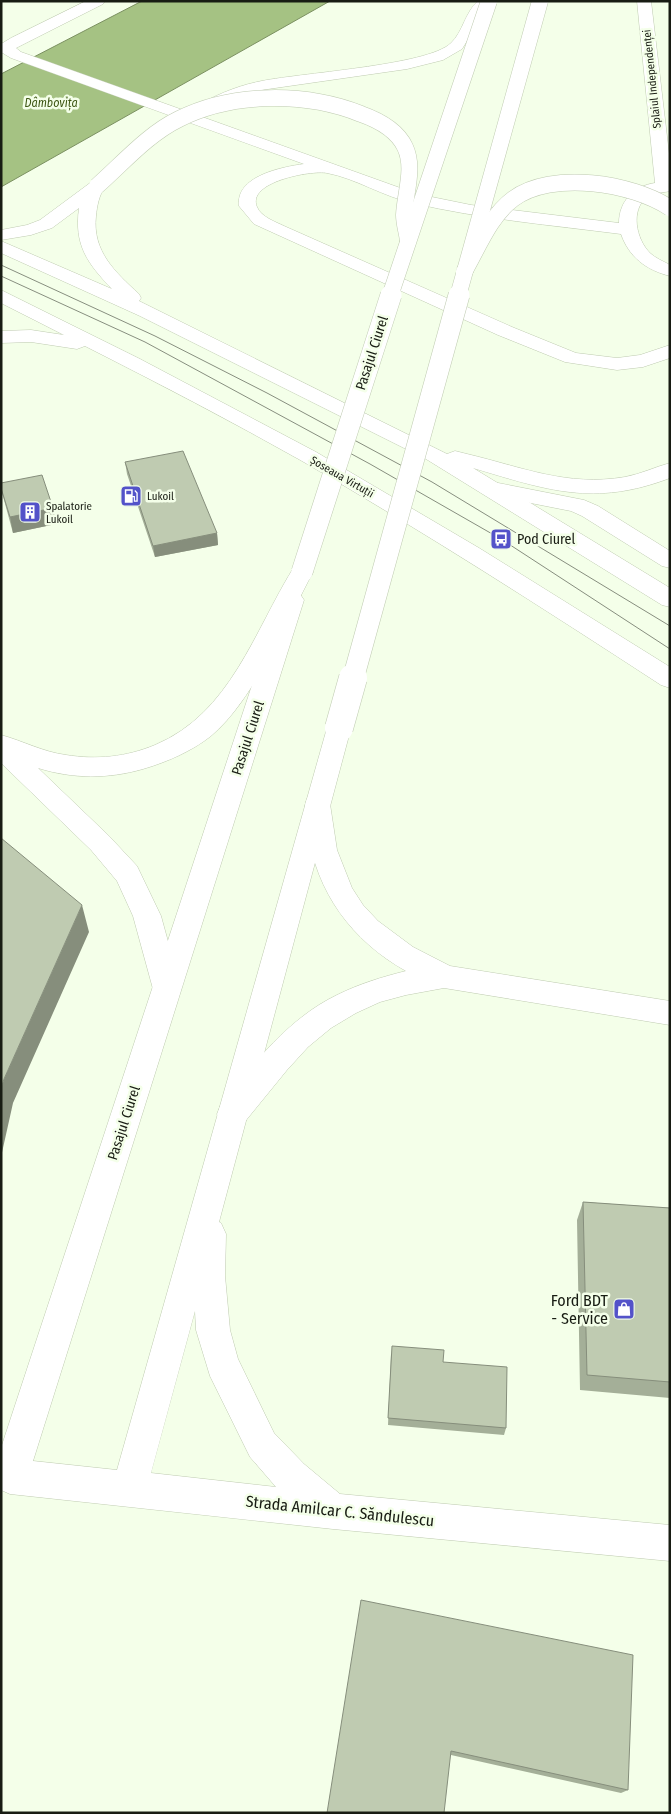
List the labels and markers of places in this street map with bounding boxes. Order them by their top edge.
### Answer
fuel station icon: Lukoil [119,484,143,508]
place label: Lukoil [147,490,174,503]
building icon: Spalatorie Lukoil [18,500,42,524]
place label: Spalatorie Lukoil [46,500,92,526]
bus stop icon: Pod Ciurel [489,527,513,551]
place label: Pod Ciurel [517,531,575,548]
place label: Ford BDT - Service [551,1291,609,1328]
shop icon: Ford BDT - Service [612,1297,636,1321]

